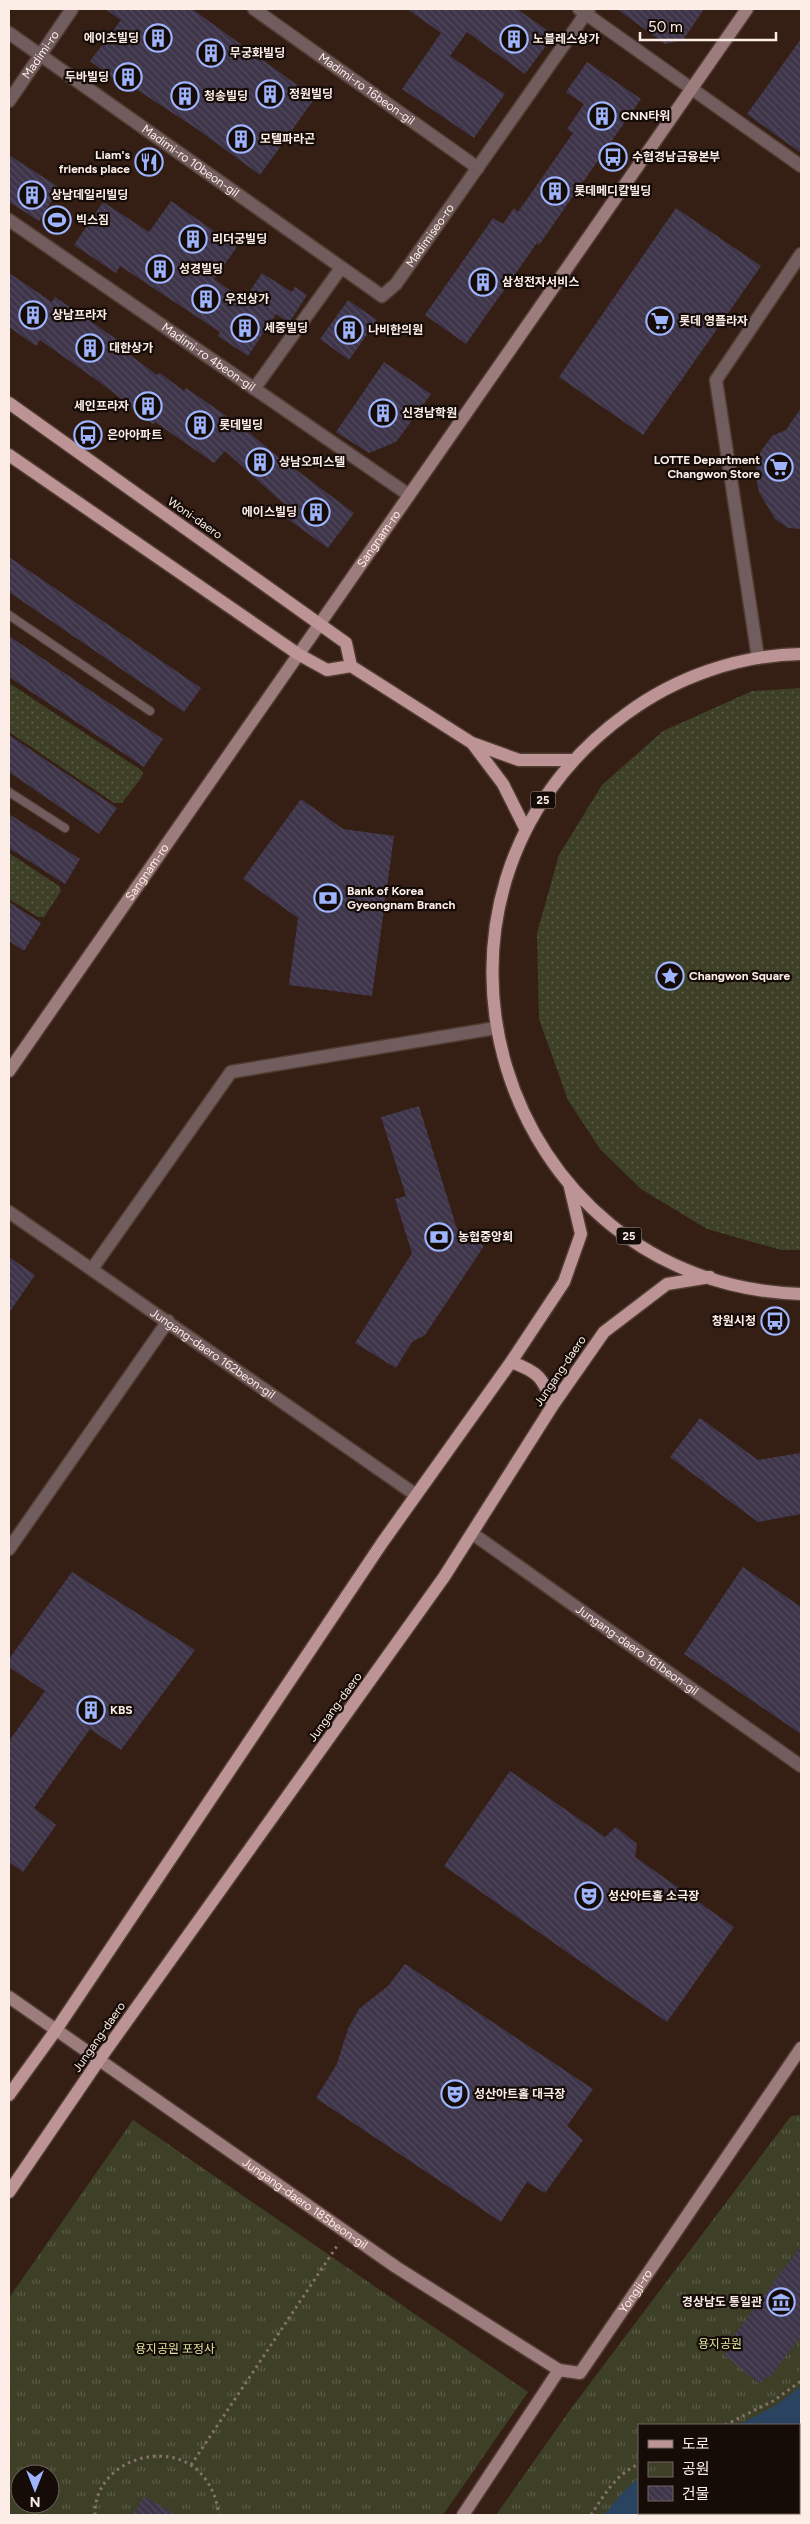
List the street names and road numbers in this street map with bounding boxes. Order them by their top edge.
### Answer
street label: Madimi-ro [19,28,62,82]
street label: Madimi-ro 16beon-gil [316,50,417,128]
street label: Madimi-ro 10beon-gil [139,122,242,200]
street label: Madimiseo-ro [403,201,457,270]
street label: Madimi-ro 4beon-gil [159,320,258,394]
street label: Woni-daero [165,494,225,542]
street label: Sangnam-ro [354,508,403,570]
road number: 25 [530,792,556,808]
street label: Sangnam-ro [122,841,172,904]
road number: 25 [616,1228,642,1244]
street label: Jungang-daero 162beon-gil [148,1305,278,1402]
street label: Jungang-daero [531,1333,589,1409]
street label: Jungang-daero 161beon-gil [573,1602,701,1698]
street label: Jungang-daero [305,1670,365,1744]
street label: Jungang-daero [70,1999,128,2075]
street label: Jungang-daero 185beon-gil [240,2155,370,2252]
street label: Yongji-ro [616,2267,655,2316]

